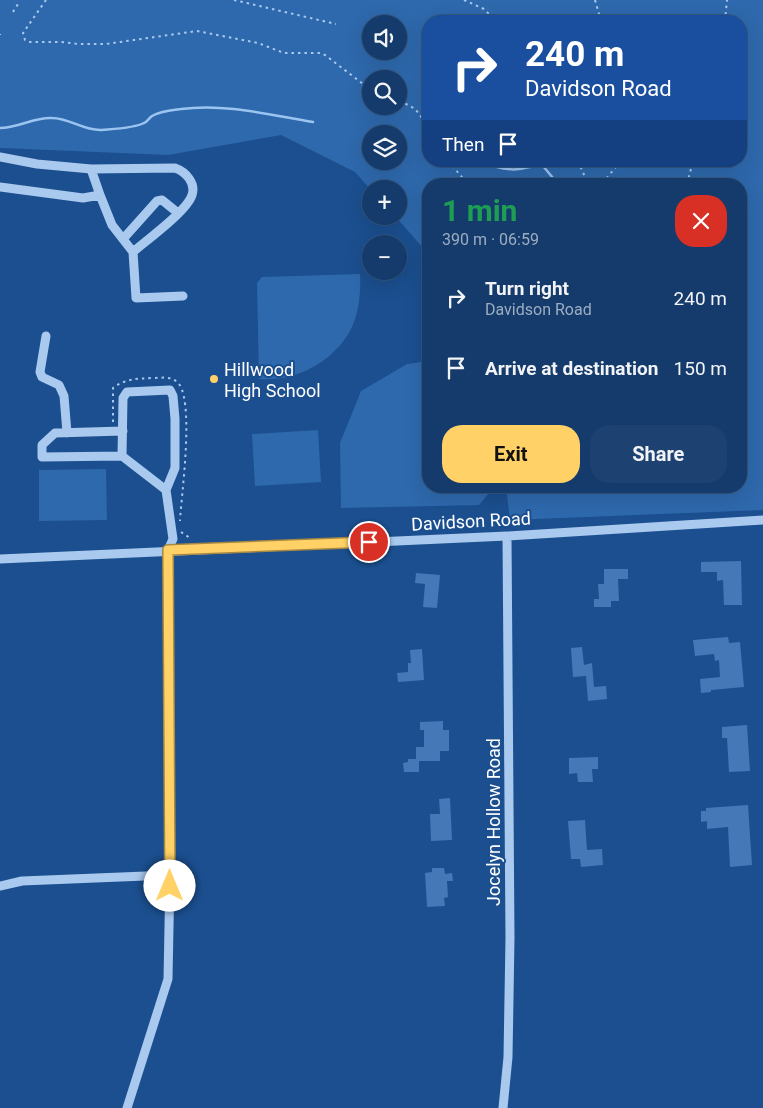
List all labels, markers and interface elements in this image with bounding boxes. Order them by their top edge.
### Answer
map controls [362,15,407,280]
button: sound [362,15,407,60]
text: 240 m [525,34,624,75]
icon: right [442,35,507,100]
button: search [362,70,407,115]
text: Davidson Road [525,76,672,101]
button: layers [362,125,407,170]
icon: arrive [494,130,522,158]
text: Then [442,133,484,156]
button: + [362,180,407,225]
text: 1 min [442,193,517,228]
button: close [675,195,727,247]
text: 390 m · 06:59 [442,230,539,249]
button: − [362,235,407,280]
text: Turn right [485,277,569,300]
icon: right [442,284,470,312]
text: 240 m [674,287,727,310]
text: Davidson Road [485,300,592,319]
icon: arrive [442,354,470,382]
text: Arrive at destination [485,357,658,380]
text: 150 m [674,357,727,380]
place label: Hillwood High School [224,359,321,401]
marker: Hillwood High School [208,373,220,385]
button: Exit [442,425,580,483]
button: Share [590,425,727,483]
street label: Davidson Road [411,507,531,535]
pin [348,521,390,563]
icon: arrive [355,528,383,556]
street label: Jocelyn Hollow Road [483,738,504,906]
position arrow [143,859,195,911]

